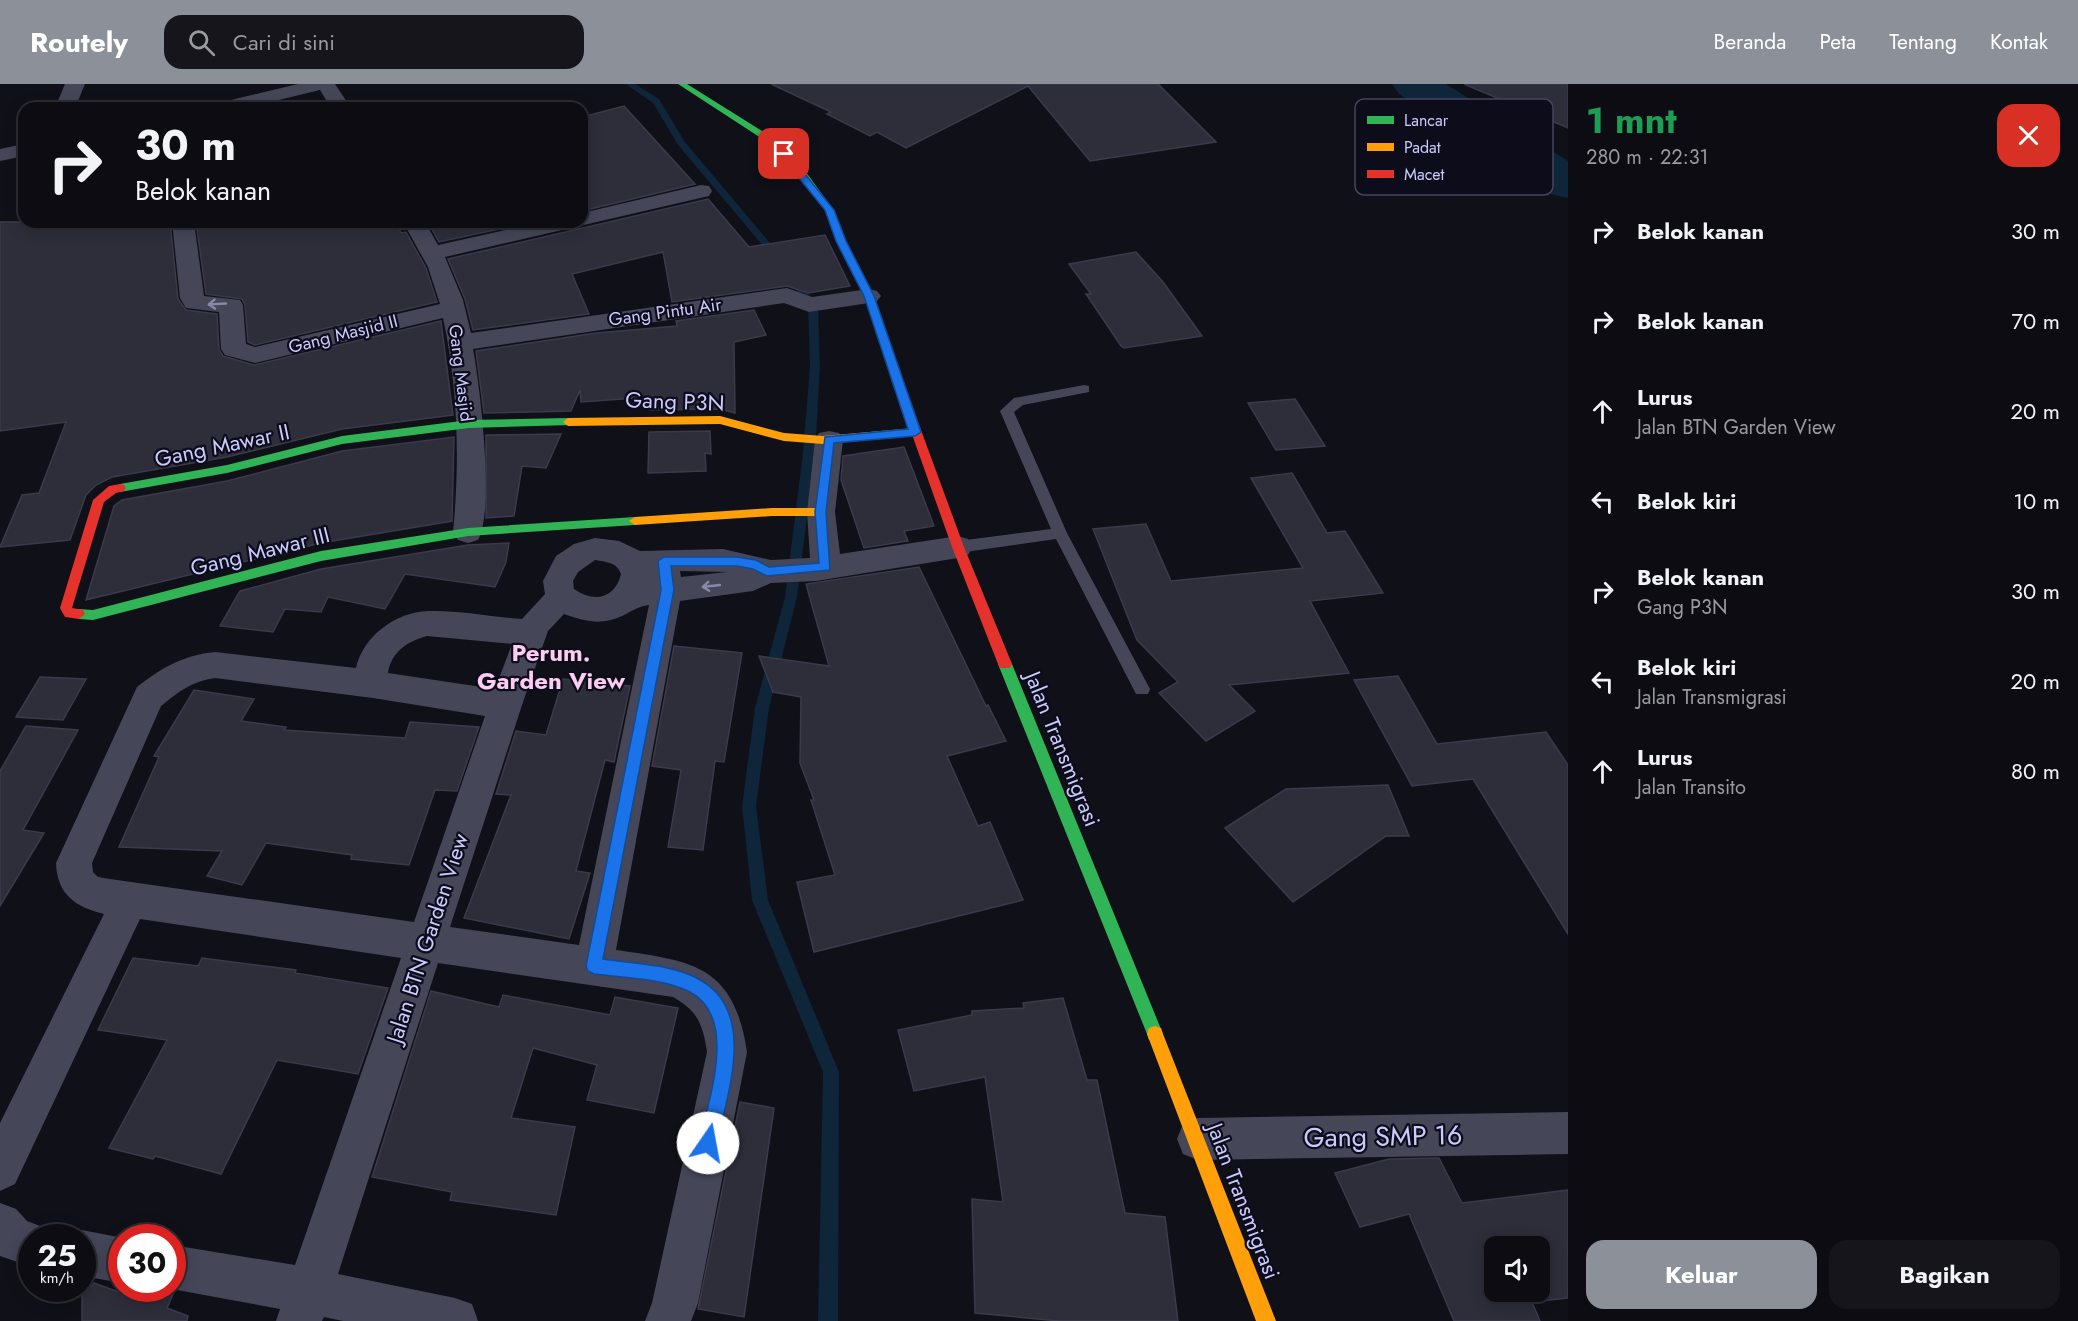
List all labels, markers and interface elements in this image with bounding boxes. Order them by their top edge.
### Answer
search box [164,15,584,69]
text: Routely [30,22,128,63]
icon: search [185,26,218,59]
text: Cari di sini [233,26,335,58]
text: Beranda [1713,27,1786,57]
text: Peta [1819,27,1856,57]
text: Tentang [1889,27,1957,57]
text: Kontak [1990,27,2048,57]
text: 1 mnt [1586,94,1677,146]
legend [1355,99,1553,195]
button: close [1997,104,2060,167]
text: Lancar [1404,109,1449,132]
text: 30 m [135,115,236,176]
icon: right [36,126,114,204]
pin [758,128,809,179]
text: Padat [1404,136,1441,159]
icon: arrive [767,137,800,170]
text: 280 m · 22:31 [1586,143,1709,172]
text: Macet [1404,163,1445,186]
text: Belok kanan [135,171,271,210]
icon: right [1586,215,1619,248]
text: Belok kanan [1637,215,1764,247]
text: 30 m [2011,215,2060,247]
street label: Gang Pintu Air [607,291,724,333]
one-way arrow [207,299,227,310]
icon: right [1586,305,1619,338]
text: Belok kanan [1637,305,1764,337]
text: 70 m [2011,305,2060,337]
street label: Gang Masjid II [286,308,400,360]
street label: Gang Masjid [442,323,480,423]
text: Lurus [1637,381,1693,413]
street label: Gang P3N [625,383,725,419]
icon: ahead [1586,395,1619,428]
text: 20 m [2011,395,2060,427]
text: Jalan BTN Garden View [1637,413,1836,442]
street label: Gang Mawar II [152,415,292,475]
icon: left [1586,485,1619,518]
text: Belok kiri [1637,485,1736,517]
text: 10 m [2013,485,2060,517]
street label: Gang Mawar III [187,518,333,584]
text: Belok kanan [1637,561,1764,593]
icon: right [1586,575,1619,608]
text: 30 m [2011,575,2060,607]
one-way arrow [702,581,722,592]
text: Gang P3N [1637,593,1727,622]
district label: Perum. Garden View [477,635,626,698]
text: Belok kiri [1637,651,1736,683]
street label: Jalan Transmigrasi [1016,664,1109,831]
icon: left [1586,665,1619,698]
text: 20 m [2011,665,2060,697]
text: Jalan Transmigrasi [1637,683,1787,712]
text: Lurus [1637,741,1693,773]
icon: ahead [1586,755,1619,788]
text: 80 m [2011,755,2060,787]
text: Jalan Transito [1637,773,1746,802]
street label: Jalan BTN Garden View [377,829,476,1050]
position arrow [676,1111,740,1175]
street label: Gang SMP 16 [1303,1115,1463,1157]
street label: Jalan Transmigrasi [1198,1116,1288,1284]
speed limit sign: 30 [108,1224,186,1302]
text: 25 [37,1234,77,1277]
map controls [1484,1236,1550,1302]
button: sound [1484,1236,1550,1302]
button: Keluar [1586,1240,1817,1309]
button: Bagikan [1829,1240,2060,1309]
text: km/h [40,1267,74,1289]

